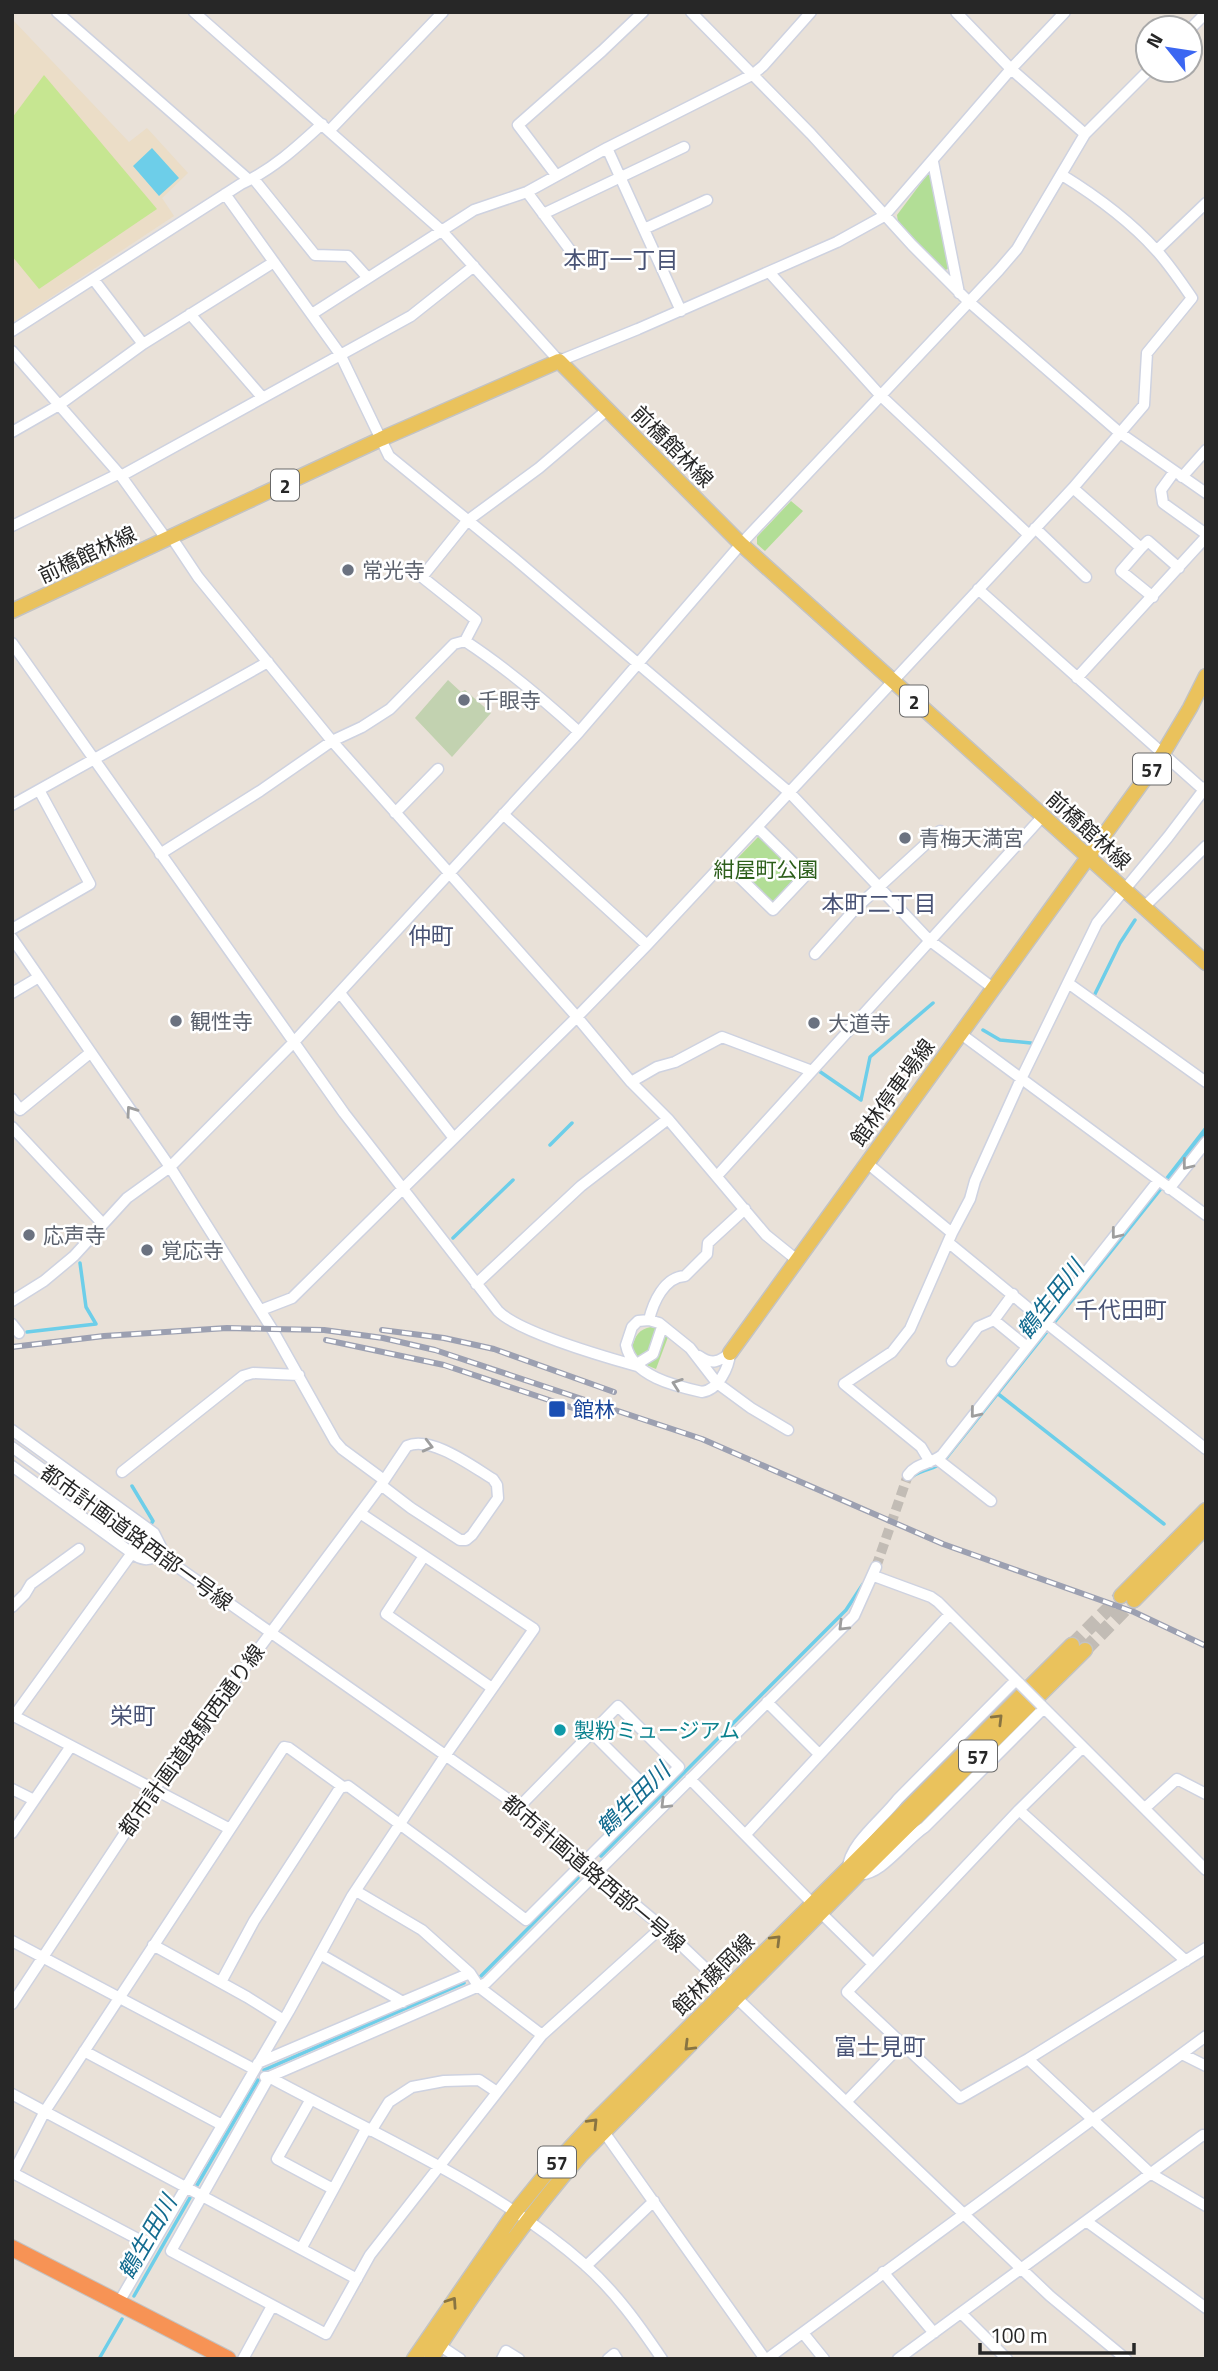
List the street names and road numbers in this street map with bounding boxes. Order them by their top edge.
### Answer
street label: 前橋館林線 [625,398,721,494]
road number: 2 [271,470,299,500]
street label: 前橋館林線 [33,517,141,591]
road number: 2 [900,686,928,716]
road number: 57 [1133,754,1171,784]
street label: 前橋館林線 [1039,783,1139,877]
street label: 館林停車場線 [842,1032,942,1152]
street label: 都市計画道路西部一号線 [34,1456,240,1618]
street label: 都市計画道路駅西通り線 [110,1637,272,1843]
road number: 57 [959,1740,997,1772]
street label: 都市計画道路西部一号線 [495,1787,693,1959]
street label: 館林藤岡線 [665,1926,761,2022]
road number: 57 [538,2146,576,2178]

